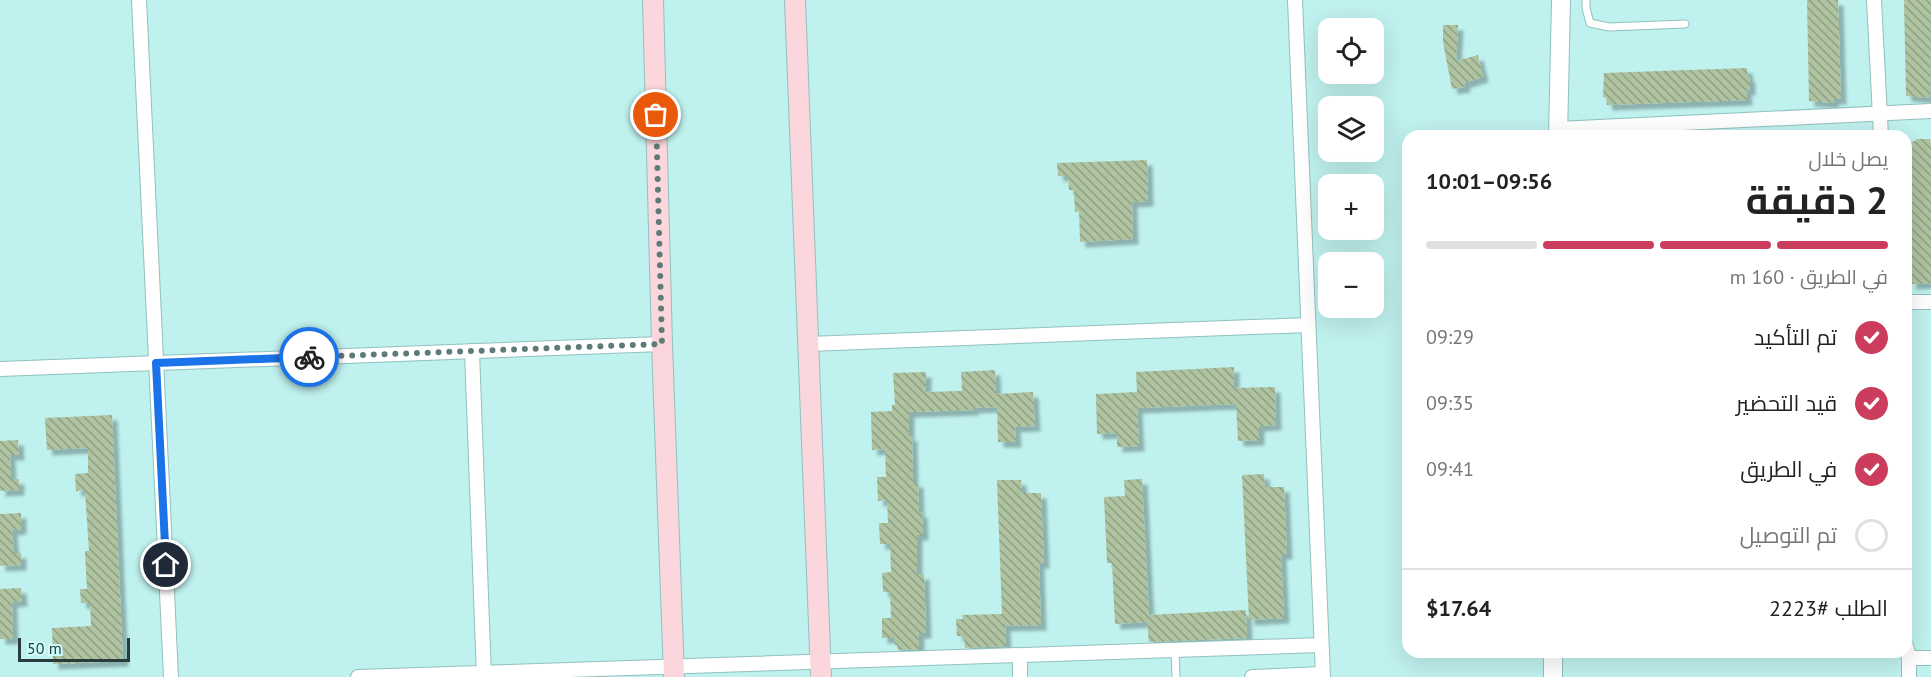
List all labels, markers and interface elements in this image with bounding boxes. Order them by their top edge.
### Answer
map controls [1318,18,1384,318]
button: locate [1318,18,1384,84]
pin [630,89,681,140]
button: layers [1318,96,1384,162]
icon: bag [639,98,672,131]
text: يصل خلال [1808,146,1888,172]
text: 09:56–10:01 [1426,167,1552,195]
button: + [1318,174,1384,240]
text: 2 دقيقة [1746,174,1888,225]
button: − [1318,252,1384,318]
text: في الطريق · 160 m [1730,264,1888,290]
icon: check [1855,321,1888,354]
text: تم التأكيد [1754,323,1837,351]
text: 09:29 [1426,324,1474,350]
courier [279,327,339,387]
icon: bike [293,341,326,374]
icon: check [1855,387,1888,420]
text: قيد التحضير [1736,389,1837,417]
text: 09:35 [1426,390,1474,416]
icon: check [1855,453,1888,486]
text: في الطريق [1740,455,1837,483]
text: 09:41 [1426,456,1474,482]
text: تم التوصيل [1740,521,1837,549]
pin [140,539,191,590]
icon: home [149,548,182,581]
text: $17.64 [1426,594,1491,622]
text: الطلب #2223 [1769,594,1888,622]
scale bar [18,635,130,662]
text: 50 m [27,638,62,658]

